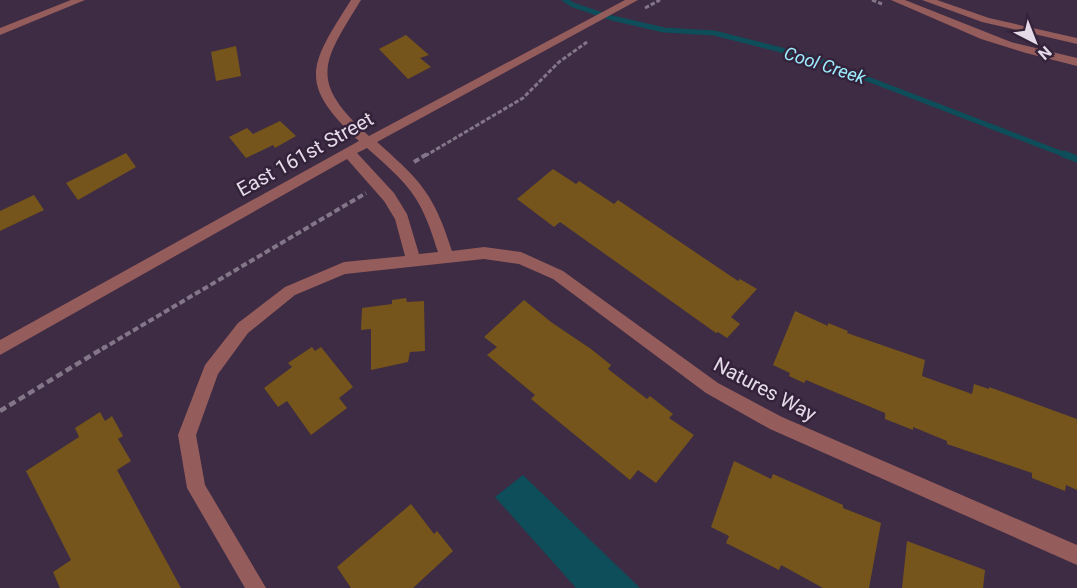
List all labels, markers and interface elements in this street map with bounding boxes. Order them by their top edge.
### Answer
north arrow [1005,12,1065,72]
water label: Cool Creek [782,42,869,88]
text: N [1034,42,1055,64]
street label: East 161st Street [233,107,377,201]
street label: Natures Way [710,352,821,426]

